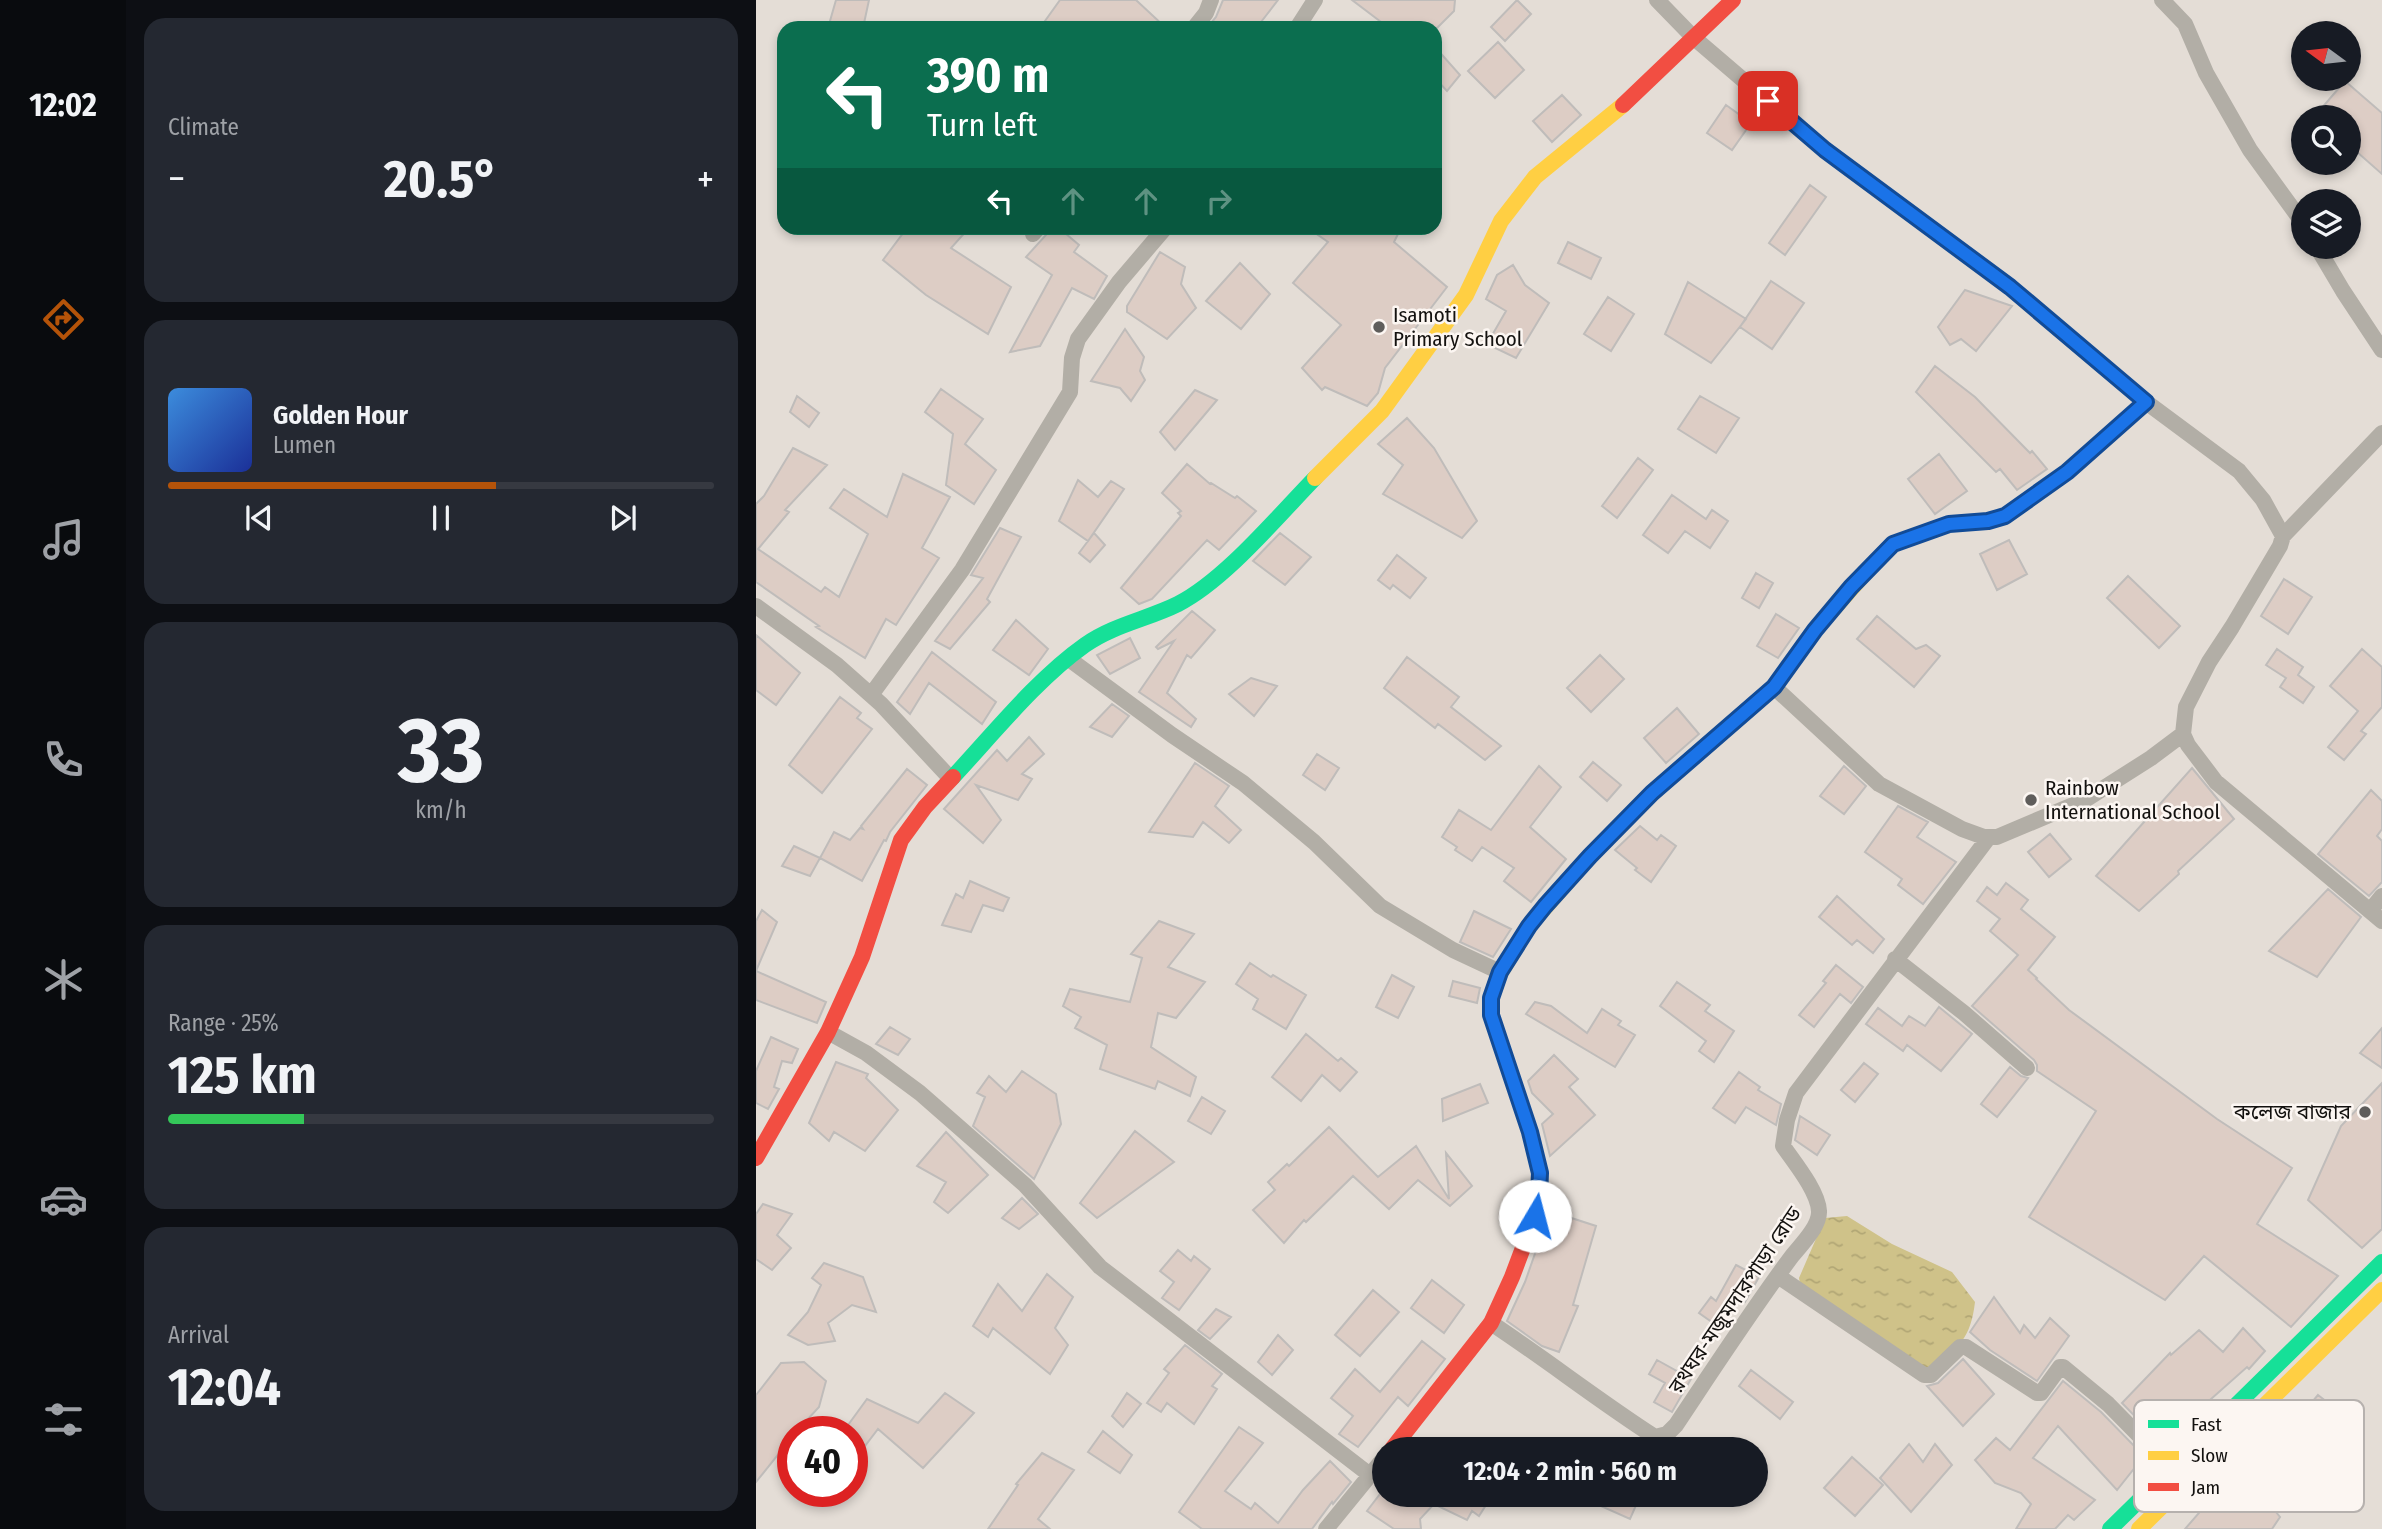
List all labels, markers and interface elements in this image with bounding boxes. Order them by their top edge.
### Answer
north arrow [2291,21,2361,91]
map controls [2291,21,2361,259]
text: 390 m [927,46,1049,105]
icon: left [812,49,903,140]
pin [1738,71,1798,131]
icon: arrive [1749,82,1787,120]
text: 12:02 [29,86,97,124]
button: search [2291,105,2361,175]
text: Turn left [927,106,1037,144]
text: Climate [168,113,239,141]
text: 20.5° [384,148,498,211]
text: − [168,156,185,202]
text: + [697,156,714,202]
icon: left [981,182,1019,220]
icon: ahead [1054,182,1092,220]
icon: ahead [1127,182,1165,220]
icon: right [1200,182,1238,220]
button: layers [2291,189,2361,259]
icon: directions [39,295,88,344]
place label: Isamoti Primary School [1393,302,1523,352]
marker: Isamoti Primary School [1371,319,1387,335]
text: Golden Hour [273,400,408,431]
text: Lumen [273,431,336,459]
icon: previous [240,499,278,537]
icon: pause [422,499,460,537]
icon: next [604,499,642,537]
icon: music [39,515,88,564]
text: 33 [398,696,484,805]
icon: phone [39,735,88,784]
place label: Rainbow International School [2045,775,2221,825]
marker: Rainbow International School [2023,792,2039,808]
text: km/h [415,796,467,824]
icon: climate [39,955,88,1004]
text: Range · 25% [168,1009,279,1037]
text: 125 km [168,1044,317,1107]
place label: কলেজ বাজার [2233,1099,2351,1125]
marker: কলেজ বাজার [2357,1104,2373,1120]
icon: car [39,1175,88,1224]
position arrow [1498,1179,1572,1253]
street label: রথঘর-মজুমদারপাড়া রোড [1662,1201,1808,1399]
text: Arrival [168,1321,229,1349]
text: 12:04 [168,1356,281,1419]
icon: filters [39,1395,88,1444]
legend [2134,1400,2364,1512]
text: Fast [2191,1413,2222,1436]
speed limit sign: 40 [777,1416,868,1507]
text: Slow [2191,1444,2228,1467]
text: 12:04 · 2 min · 560 m [1463,1456,1677,1487]
text: Jam [2191,1476,2220,1499]

